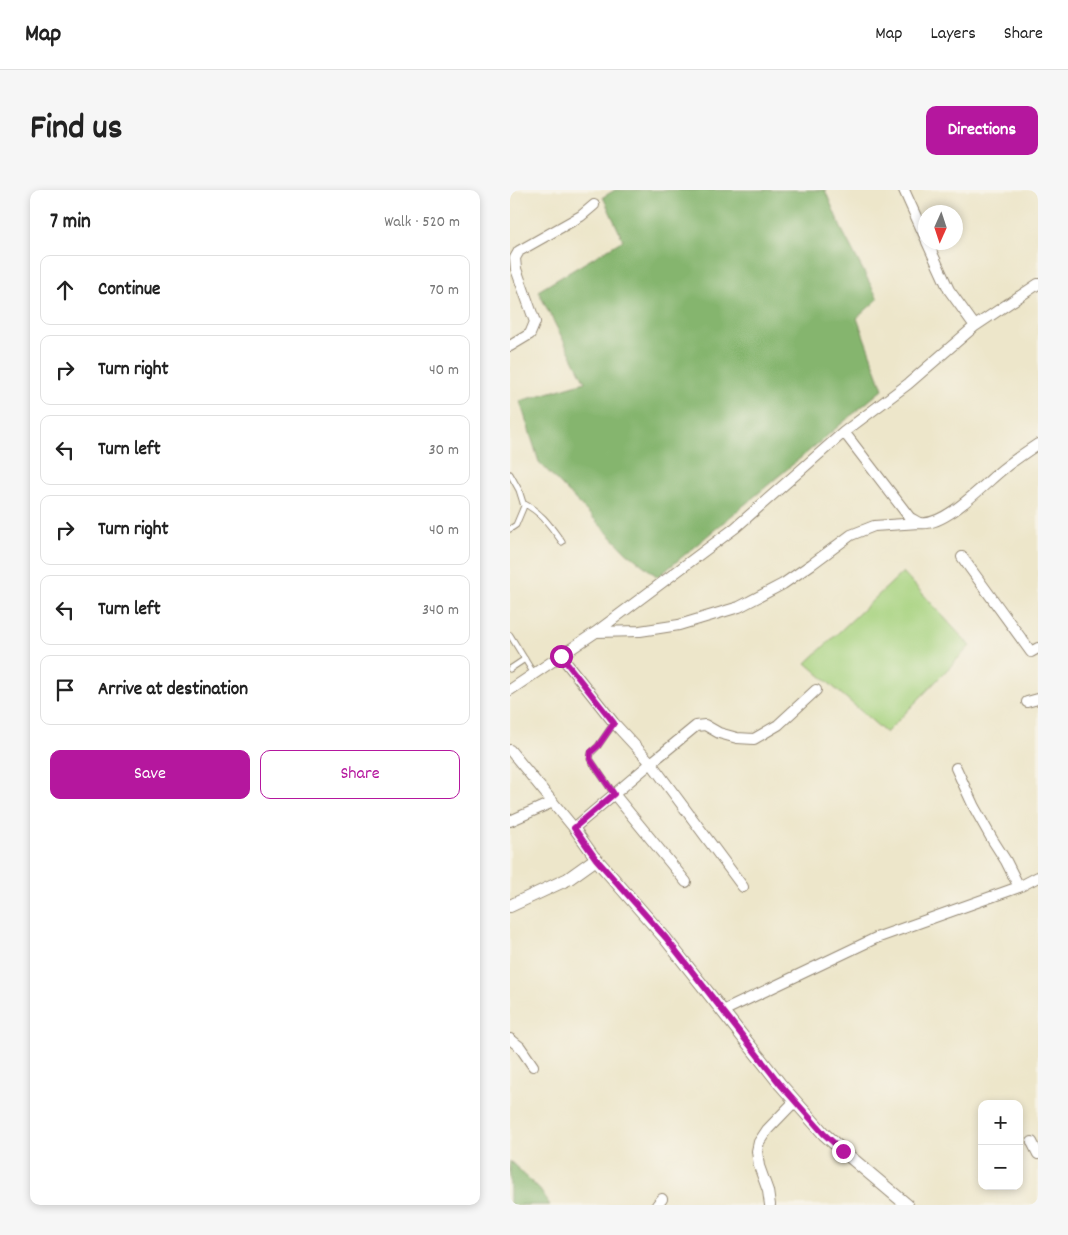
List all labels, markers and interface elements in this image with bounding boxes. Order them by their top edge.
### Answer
text: Map [25,18,61,52]
text: Map [875,22,902,47]
text: Layers [930,22,976,47]
text: Share [1004,22,1043,47]
text: Find us [30,105,122,155]
button: Directions [926,106,1038,155]
north arrow [918,205,963,250]
text: 7 min [50,208,91,238]
text: Walk · 520 m [384,211,460,234]
icon: ahead [51,276,79,304]
text: Continue [98,277,160,304]
text: 70 m [429,279,459,302]
icon: right [51,356,79,384]
text: Turn right [98,357,169,384]
text: 40 m [429,359,459,382]
icon: left [51,436,79,464]
text: Turn left [98,437,161,464]
text: 30 m [429,439,459,462]
icon: right [51,516,79,544]
text: Turn right [98,517,169,544]
text: 40 m [429,519,459,542]
icon: left [51,596,79,624]
text: Turn left [98,597,161,624]
text: 340 m [422,599,459,622]
route start [550,645,573,668]
icon: arrive [51,676,79,704]
text: Arrive at destination [98,677,248,704]
button: Save [50,750,250,799]
button: Share [260,750,460,799]
map controls [978,1100,1023,1190]
button: + [978,1100,1023,1145]
route end [832,1140,855,1163]
button: − [978,1145,1023,1190]

